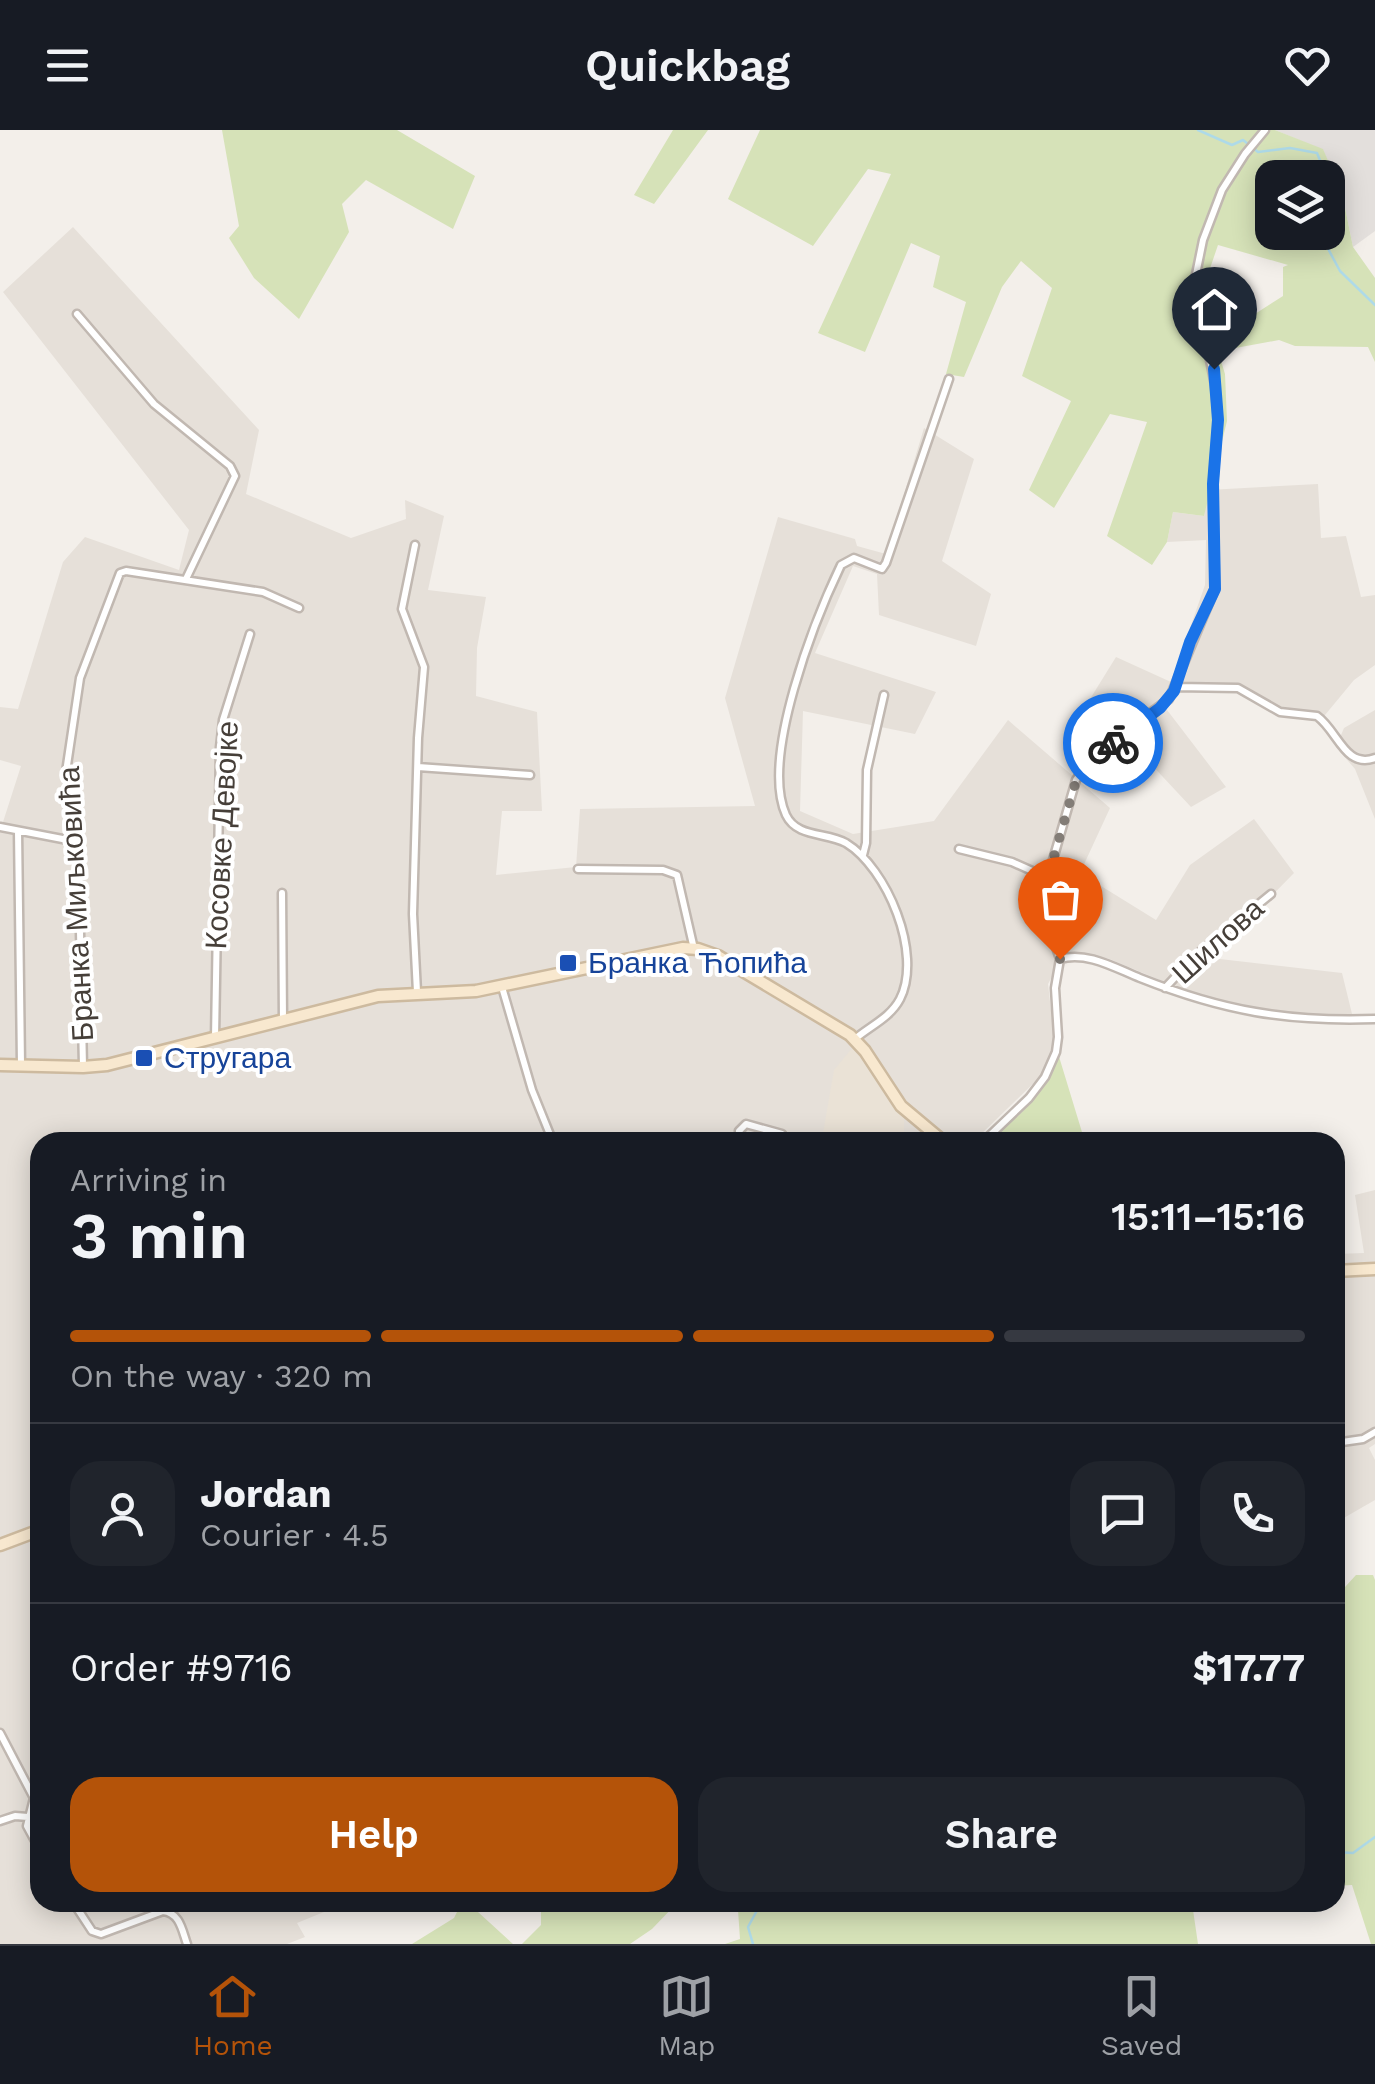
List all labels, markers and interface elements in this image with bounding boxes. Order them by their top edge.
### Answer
icon: menu [40,38,95,93]
icon: heart [1280,38,1335,93]
text: Quickbag [585,39,790,92]
map controls [1255,160,1345,250]
button: layers [1255,160,1345,250]
pin [1172,267,1257,370]
icon: home [1187,282,1242,337]
courier [1063,693,1163,793]
icon: bike [1086,716,1141,771]
street label: Косовке Девојке [198,720,245,950]
street label: Бранка Миљковића [51,765,100,1042]
pin [1018,857,1103,960]
icon: bag [1033,872,1088,927]
street label: Шилова [1165,890,1271,991]
place label: Бранка Ћопића [588,945,807,980]
marker: Бранка Ћопића [557,952,579,974]
place label: Стругара [164,1040,291,1075]
marker: Стругара [133,1047,155,1069]
text: Arriving in [70,1161,227,1199]
text: 15:11–15:16 [1111,1195,1305,1239]
text: 3 min [70,1198,248,1274]
text: On the way · 320 m [70,1357,373,1395]
button: person [70,1461,175,1566]
button: chat [1070,1461,1175,1566]
button: phone [1200,1461,1305,1566]
text: Jordan [200,1472,332,1516]
text: Courier · 4.5 [200,1516,389,1554]
text: Order #9716 [70,1646,293,1690]
text: $17.77 [1193,1646,1305,1690]
button: Help [70,1777,678,1892]
button: Share [698,1777,1305,1892]
tab: Home [193,1969,273,2062]
tab: Map [658,1969,715,2062]
tab: Saved [1101,1969,1182,2062]

